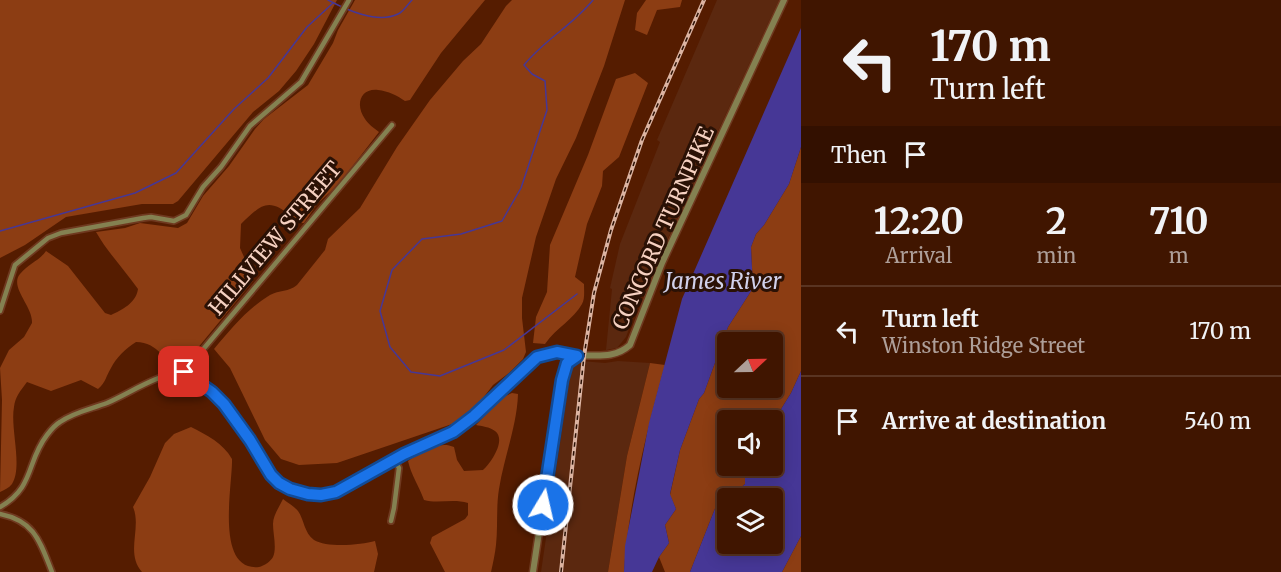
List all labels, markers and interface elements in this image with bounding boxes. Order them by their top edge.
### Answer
text: 170 m [930,20,1051,72]
icon: left [831,24,909,102]
text: Turn left [930,72,1045,106]
street label: CONCORD TURNPIKE [606,122,720,334]
icon: arrive [899,138,932,171]
text: Then [831,141,887,169]
street label: HILLVIEW STREET [203,155,348,321]
text: 12:20 [873,199,964,244]
text: 2 [1046,199,1067,244]
text: 710 [1149,199,1209,244]
text: Arrival [885,243,952,268]
text: min [1037,243,1076,268]
text: m [1169,243,1189,268]
water label: James River [663,267,782,295]
text: Turn left [882,305,979,333]
icon: left [831,315,864,348]
text: 170 m [1189,317,1251,345]
north arrow [717,332,783,398]
map controls [717,332,783,554]
text: Winston Ridge Street [882,333,1085,358]
pin [158,346,209,397]
icon: arrive [167,355,200,388]
icon: arrive [831,405,864,438]
text: Arrive at destination [882,407,1106,435]
text: 540 m [1184,407,1251,435]
button: sound [717,410,783,476]
position arrow [511,473,575,537]
button: layers [717,488,783,554]

